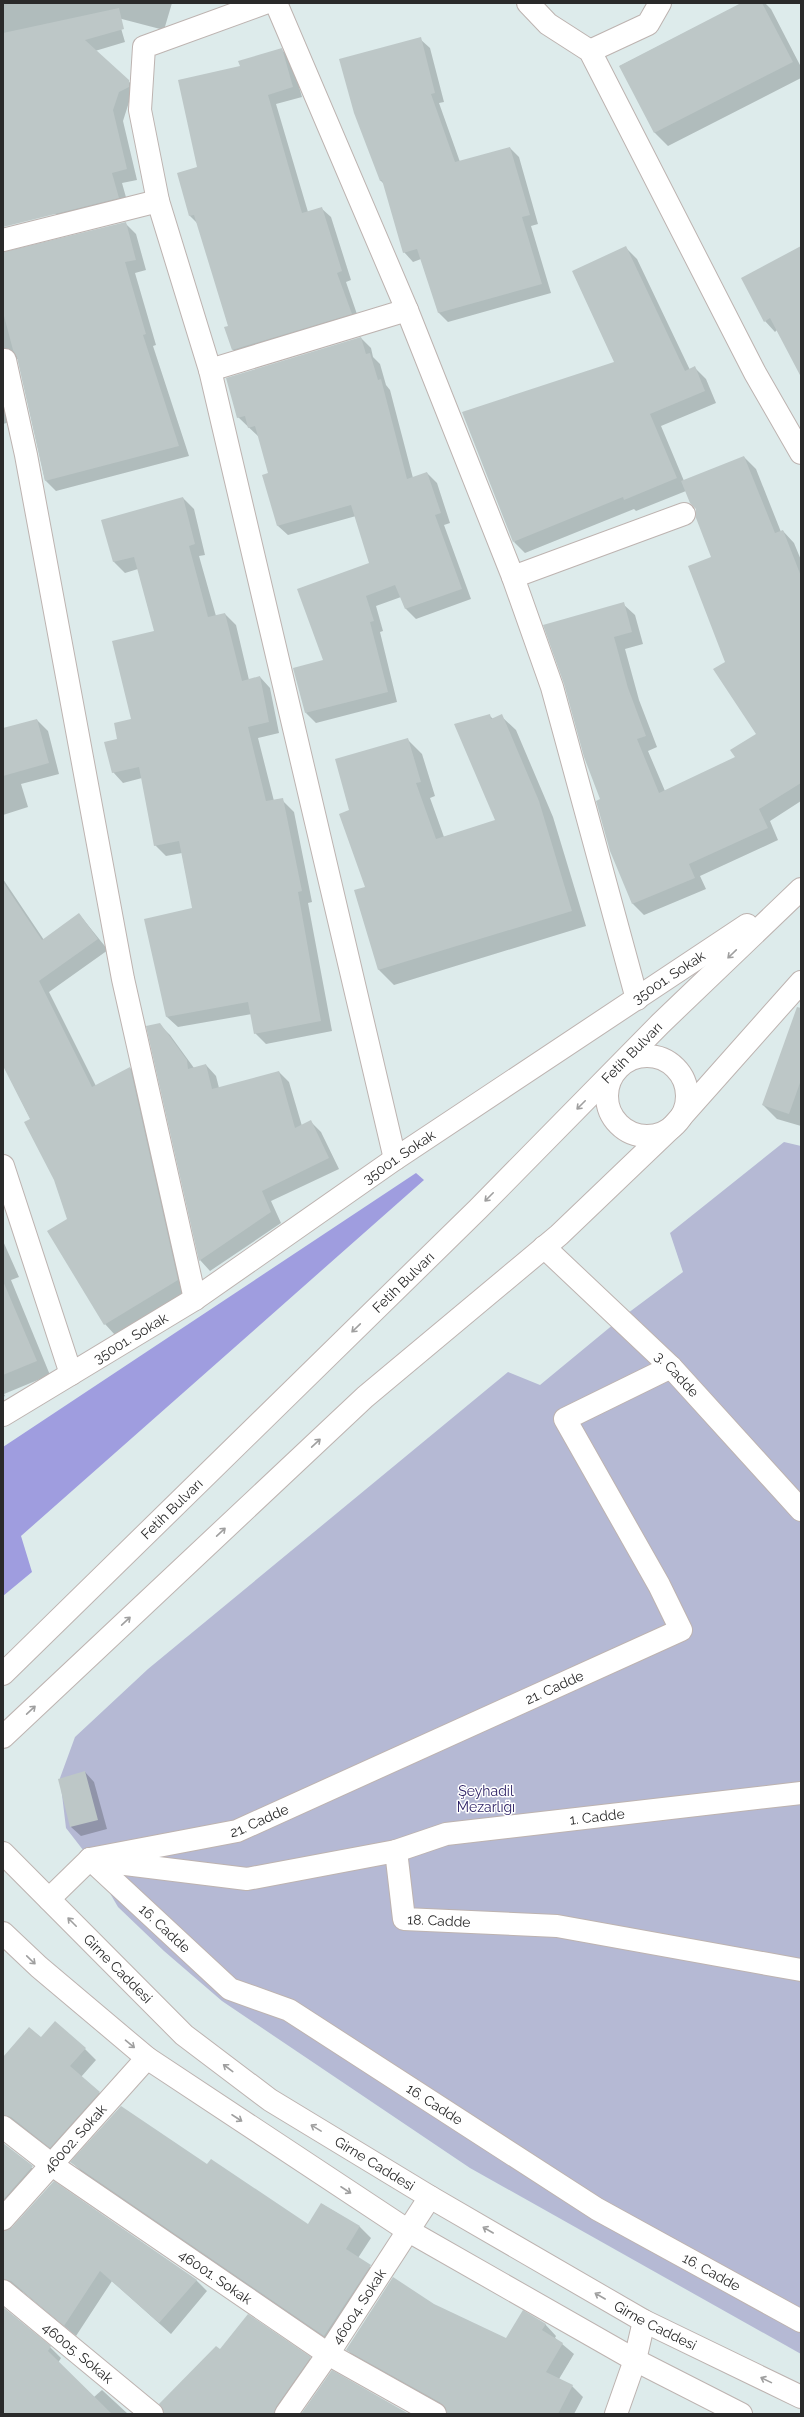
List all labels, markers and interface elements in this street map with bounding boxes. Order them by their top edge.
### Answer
street label: 35001. Sokak [629,947,708,1007]
one-way arrow [727,949,737,959]
street label: Fetih Bulvarı [598,1019,665,1087]
one-way arrow [576,1101,586,1110]
street label: 35001. Sokak [360,1126,439,1187]
one-way arrow [484,1192,494,1202]
street label: Fetih Bulvarı [369,1249,437,1316]
street label: 35001. Sokak [91,1309,171,1366]
one-way arrow [351,1323,361,1332]
street label: 3. Cadde [652,1348,702,1400]
one-way arrow [311,1438,321,1448]
street label: Fetih Bulvarı [138,1475,206,1542]
one-way arrow [216,1527,226,1537]
one-way arrow [121,1616,131,1626]
street label: 21. Cadde [523,1667,586,1707]
one-way arrow [26,1706,36,1715]
park label: Şeyhadil Mezarlığı [457,1783,515,1815]
street label: 21. Cadde [229,1801,291,1840]
street label: 1. Cadde [569,1805,625,1828]
street label: 16. Cadde [136,1901,193,1956]
street label: 18. Cadde [407,1911,471,1930]
one-way arrow [67,1917,77,1927]
street label: Girne Caddesi [80,1931,156,2006]
one-way arrow [26,1955,36,1965]
one-way arrow [125,2040,136,2049]
one-way arrow [222,2064,233,2073]
street label: 16. Cadde [404,2080,466,2128]
street label: 46002. Sokak [40,2101,110,2176]
one-way arrow [231,2114,242,2122]
one-way arrow [311,2124,322,2132]
street label: Girne Caddesi [332,2133,418,2194]
one-way arrow [340,2186,352,2194]
one-way arrow [482,2226,494,2234]
street label: 46001. Sokak [176,2246,255,2308]
street label: 16. Cadde [680,2250,743,2294]
street label: 46004. Sokak [329,2265,390,2347]
one-way arrow [594,2291,606,2299]
street label: Girne Caddesi [611,2297,699,2353]
street label: 46005. Sokak [39,2319,117,2387]
one-way arrow [760,2376,772,2383]

